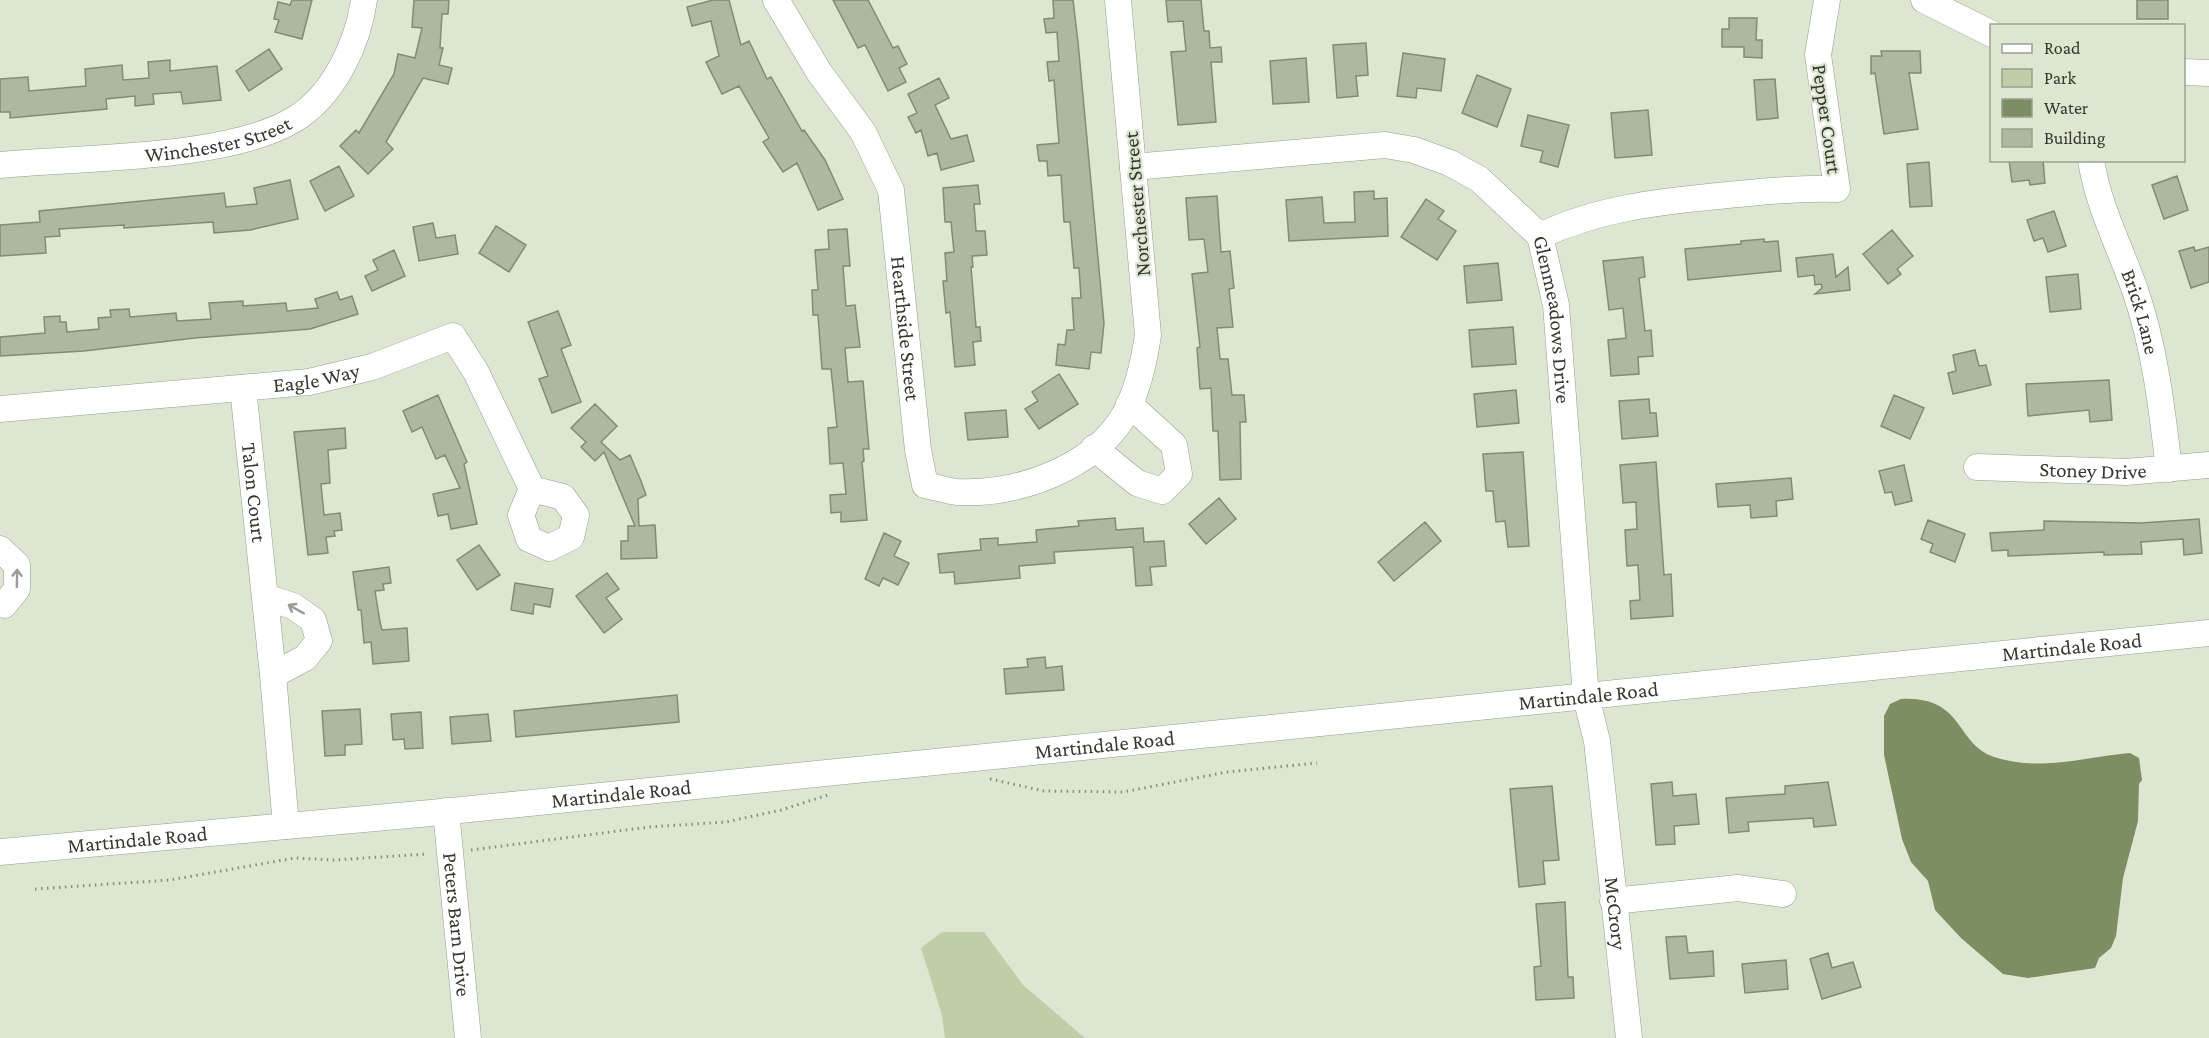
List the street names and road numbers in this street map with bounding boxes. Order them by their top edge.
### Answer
street label: Pepper Court [1807,63,1847,176]
street label: Winchester Street [144,111,296,167]
street label: Norchester Street [1119,130,1155,277]
street label: Glenmeadows Drive [1528,233,1576,404]
street label: Hearthside Street [886,255,925,403]
street label: Brick Lane [2116,266,2164,357]
street label: Eagle Way [272,358,362,397]
street label: Talon Court [237,442,271,544]
street label: Stoney Drive [2039,457,2147,484]
street label: Martindale Road [2001,628,2143,666]
street label: Martindale Road [1517,677,1659,715]
street label: Martindale Road [1034,726,1176,764]
street label: Martindale Road [550,775,692,813]
street label: Martindale Road [66,821,208,858]
street label: Peters Barn Drive [438,851,476,998]
street label: McCrory [1600,876,1631,951]

